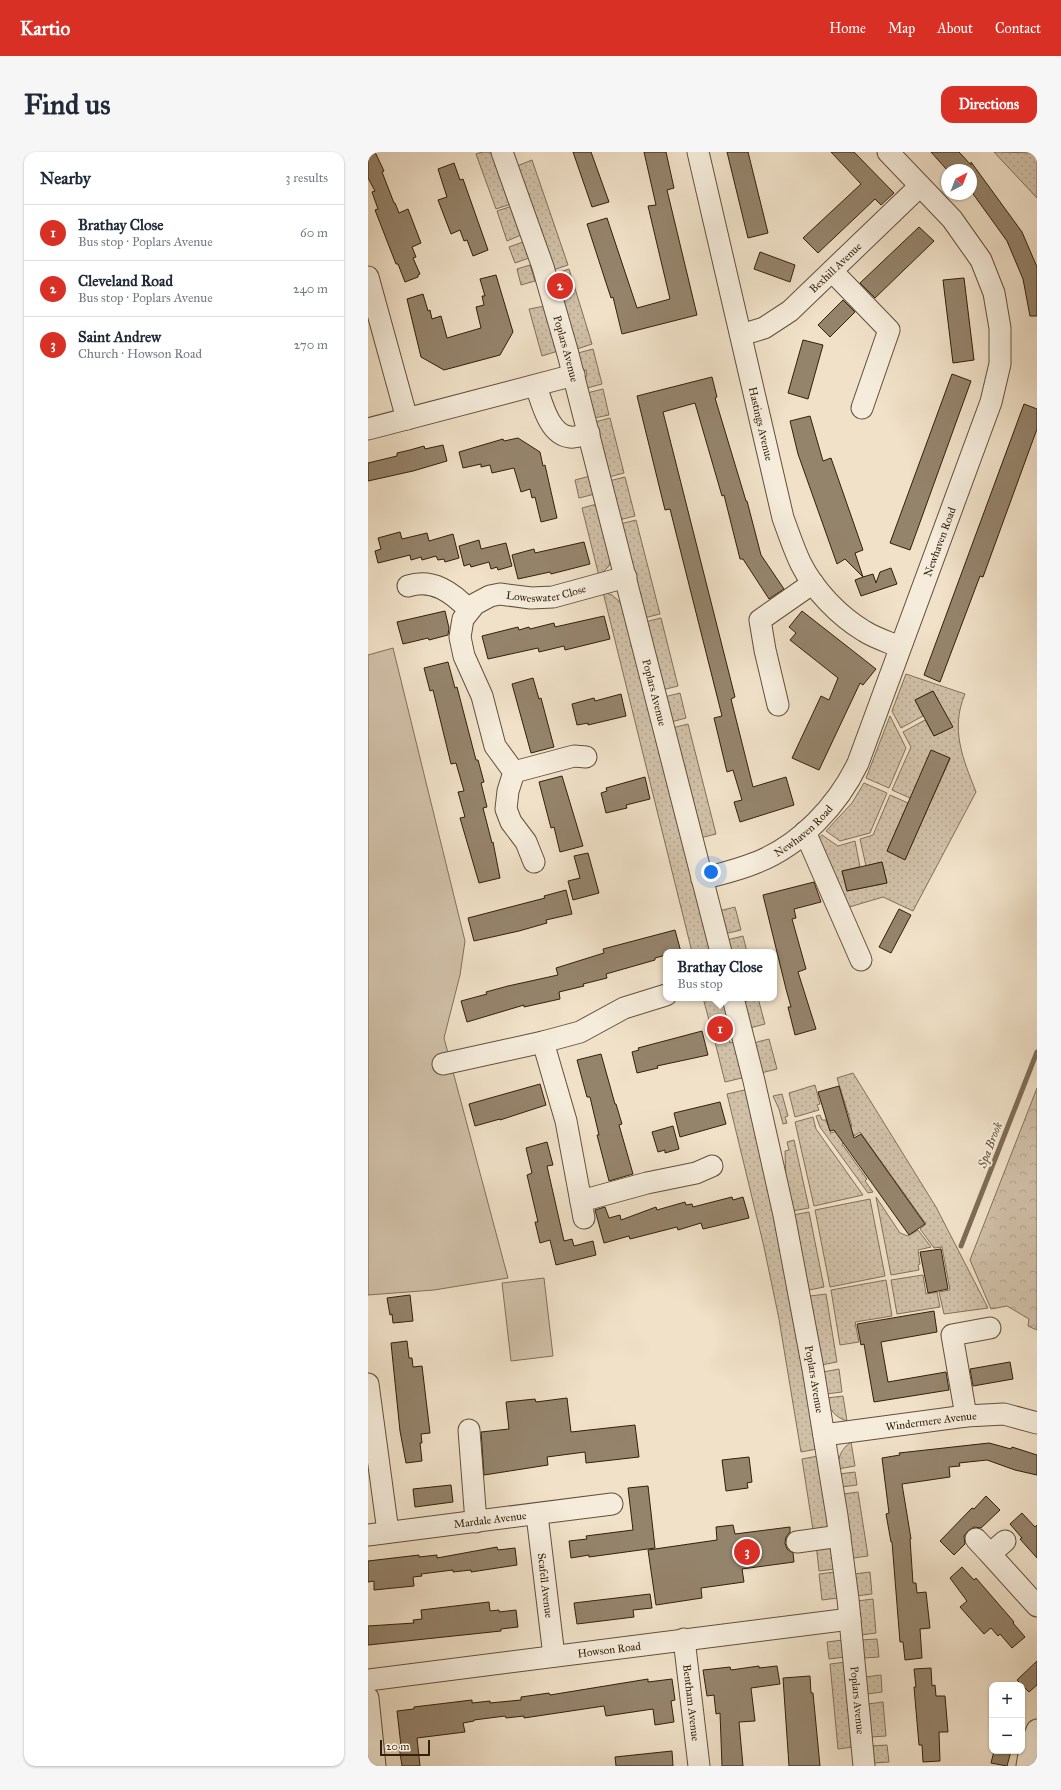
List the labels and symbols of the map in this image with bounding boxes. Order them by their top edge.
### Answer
north arrow [941,164,977,200]
street label: Bexhill Avenue [807,239,865,296]
pin: 2 [547,271,573,301]
street label: Poplars Avenue [550,314,581,384]
street label: Hastings Avenue [746,386,776,463]
street label: Newhaven Road [921,505,959,578]
street label: Loweswater Close [505,582,588,605]
street label: Poplars Avenue [639,658,669,728]
street label: Newhaven Road [772,802,836,860]
your location [701,862,721,882]
pin: 1 [707,1014,733,1044]
water label: Spa Brook [975,1120,1006,1171]
street label: Poplars Avenue [802,1344,826,1414]
street label: Windermere Avenue [885,1409,977,1434]
street label: Mardale Avenue [453,1509,528,1531]
pin: 3 [734,1537,760,1567]
street label: Scafell Avenue [535,1552,555,1619]
street label: Howson Road [577,1639,642,1660]
street label: Bentham Avenue [680,1664,702,1742]
street label: Poplars Avenue [847,1666,867,1735]
scale bar [380,1738,430,1757]

